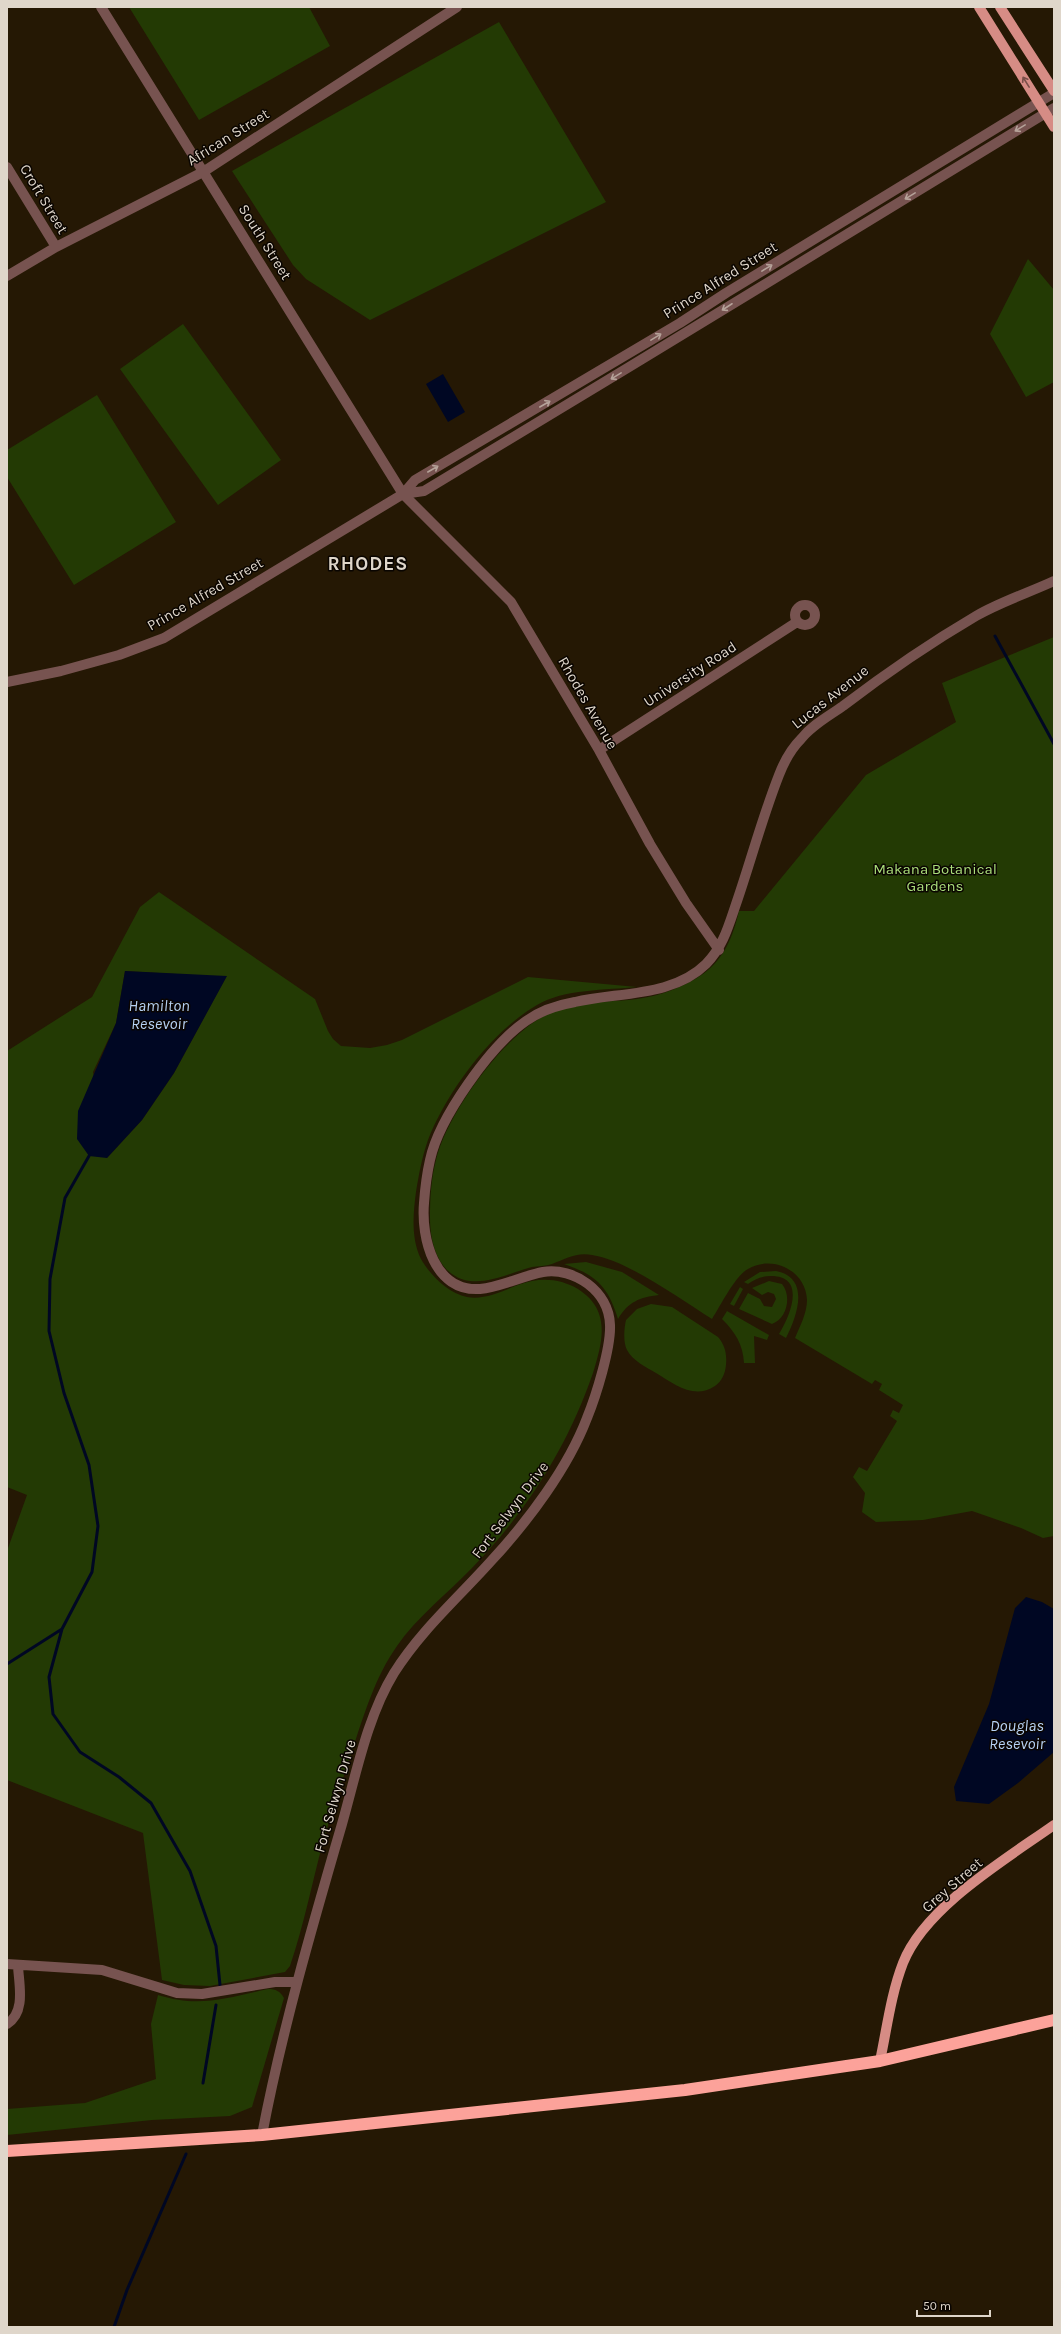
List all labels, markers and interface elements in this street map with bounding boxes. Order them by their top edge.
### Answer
one-way arrow [1021,76,1029,88]
street label: African Street [184,104,273,169]
one-way arrow [1014,124,1026,132]
street label: Croft Street [16,161,72,238]
one-way arrow [904,191,915,200]
street label: South Street [235,201,296,283]
street label: Prince Alfred Street [660,237,781,322]
one-way arrow [761,264,773,272]
one-way arrow [722,303,733,311]
one-way arrow [650,333,661,341]
one-way arrow [610,372,622,380]
one-way arrow [539,399,551,407]
one-way arrow [427,465,439,473]
street label: Prince Alfred Street [144,553,267,635]
district label: RHODES [328,553,408,575]
street label: University Road [640,637,740,711]
street label: Rhodes Avenue [554,654,622,752]
street label: Lucas Avenue [788,661,872,733]
park label: Makana Botanical Gardens [873,860,997,895]
water label: Hamilton Resevoir [128,996,190,1033]
street label: Fort Selwyn Drive [468,1458,552,1562]
water label: Douglas Resevoir [989,1716,1046,1753]
street label: Fort Selwyn Drive [310,1737,360,1855]
street label: Grey Street [918,1854,986,1916]
scale bar [917,2292,990,2318]
text: 50 m [923,2299,951,2313]

